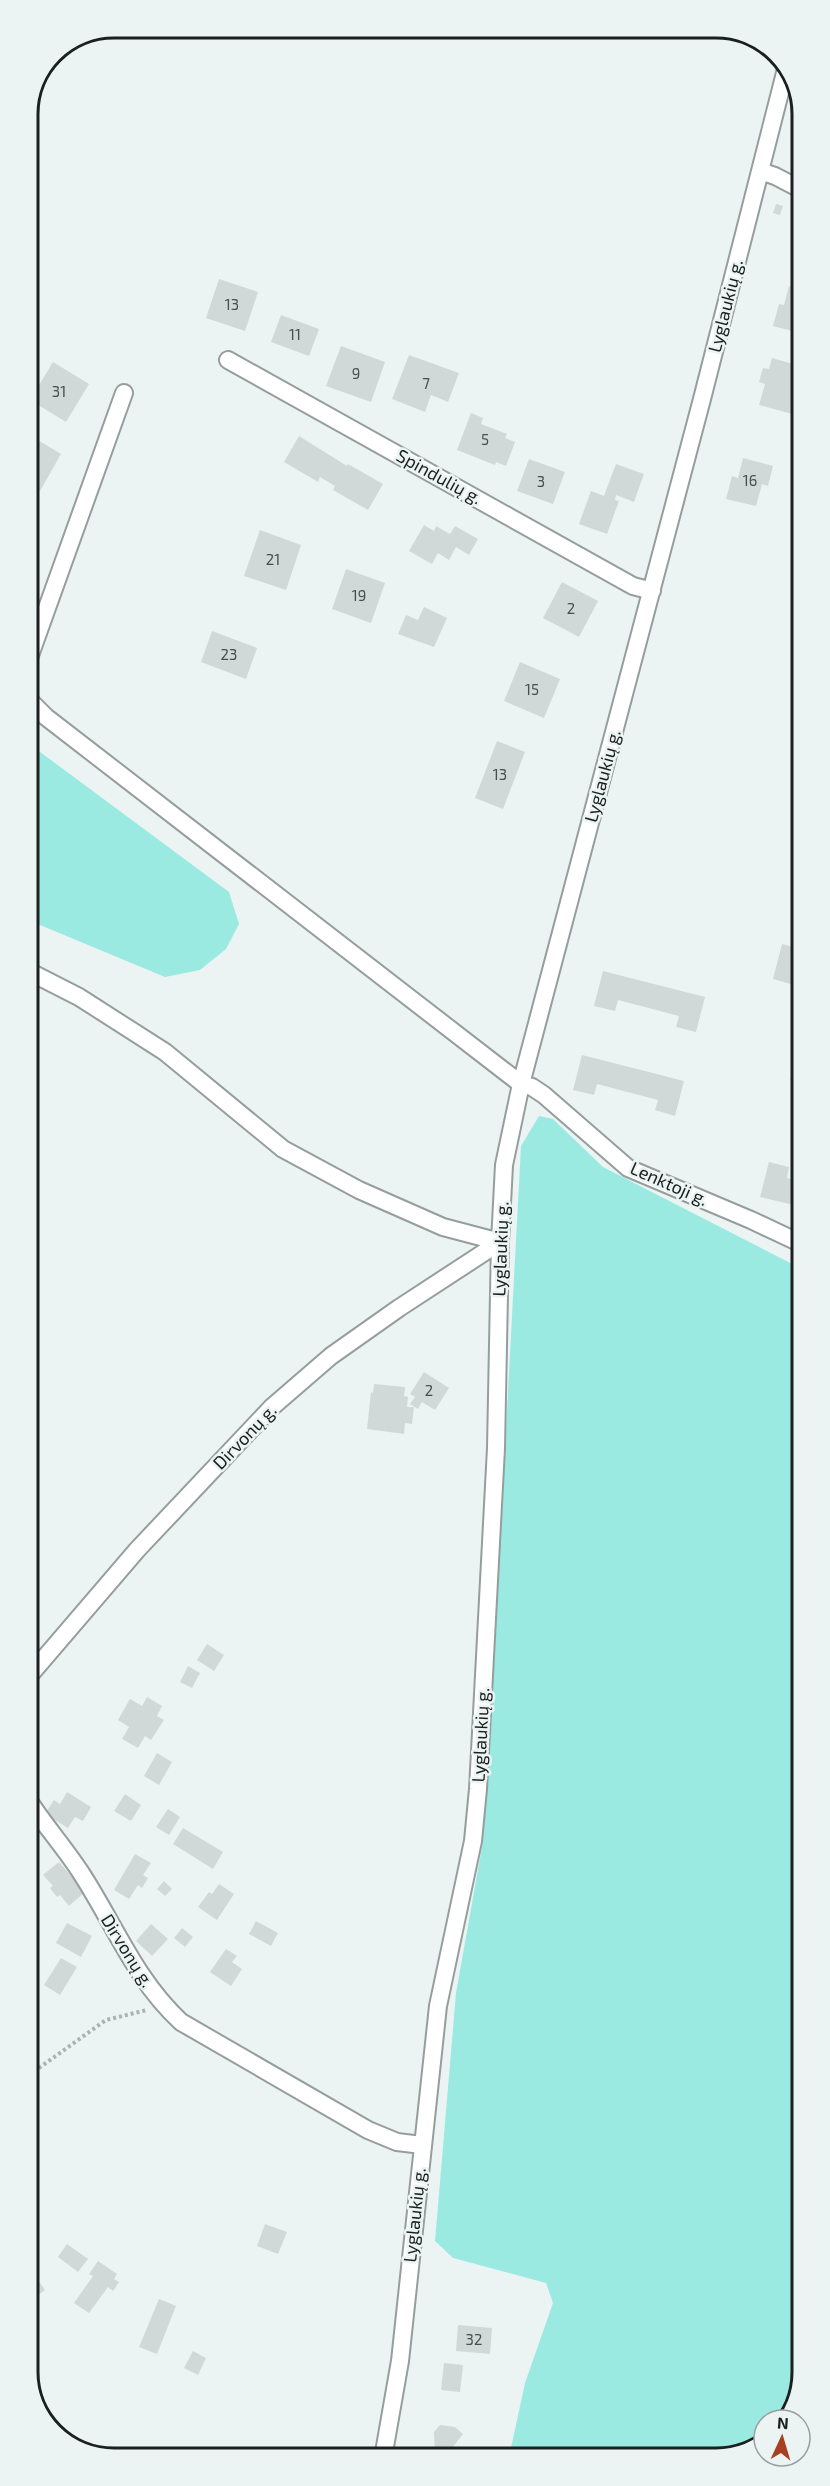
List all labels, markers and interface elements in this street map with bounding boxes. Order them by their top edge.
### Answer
street label: Lyglaukių g. [703,257,747,355]
house number: 13 [225,295,239,313]
house number: 11 [289,325,301,343]
house number: 9 [352,364,360,382]
house number: 7 [422,374,430,392]
house number: 31 [52,382,66,400]
house number: 5 [481,430,489,448]
street label: Spindulių g. [393,444,486,509]
house number: 16 [743,471,757,489]
house number: 3 [537,472,545,490]
house number: 21 [266,550,280,568]
house number: 19 [352,586,366,604]
house number: 2 [567,599,575,617]
house number: 23 [221,645,237,663]
house number: 15 [525,680,539,698]
street label: Lyglaukių g. [579,727,625,824]
house number: 13 [493,765,507,783]
street label: Lenktoji g. [627,1156,712,1210]
street label: Lyglaukių g. [487,1201,513,1297]
house number: 2 [425,1381,433,1399]
street label: Dirvonų g. [208,1399,281,1474]
street label: Lyglaukių g. [467,1687,493,1783]
street label: Dirvonų g. [97,1910,159,1991]
street label: Lyglaukių g. [398,2166,430,2263]
house number: 32 [466,2330,482,2348]
north arrow [752,2408,812,2468]
text: N [777,2413,790,2432]

